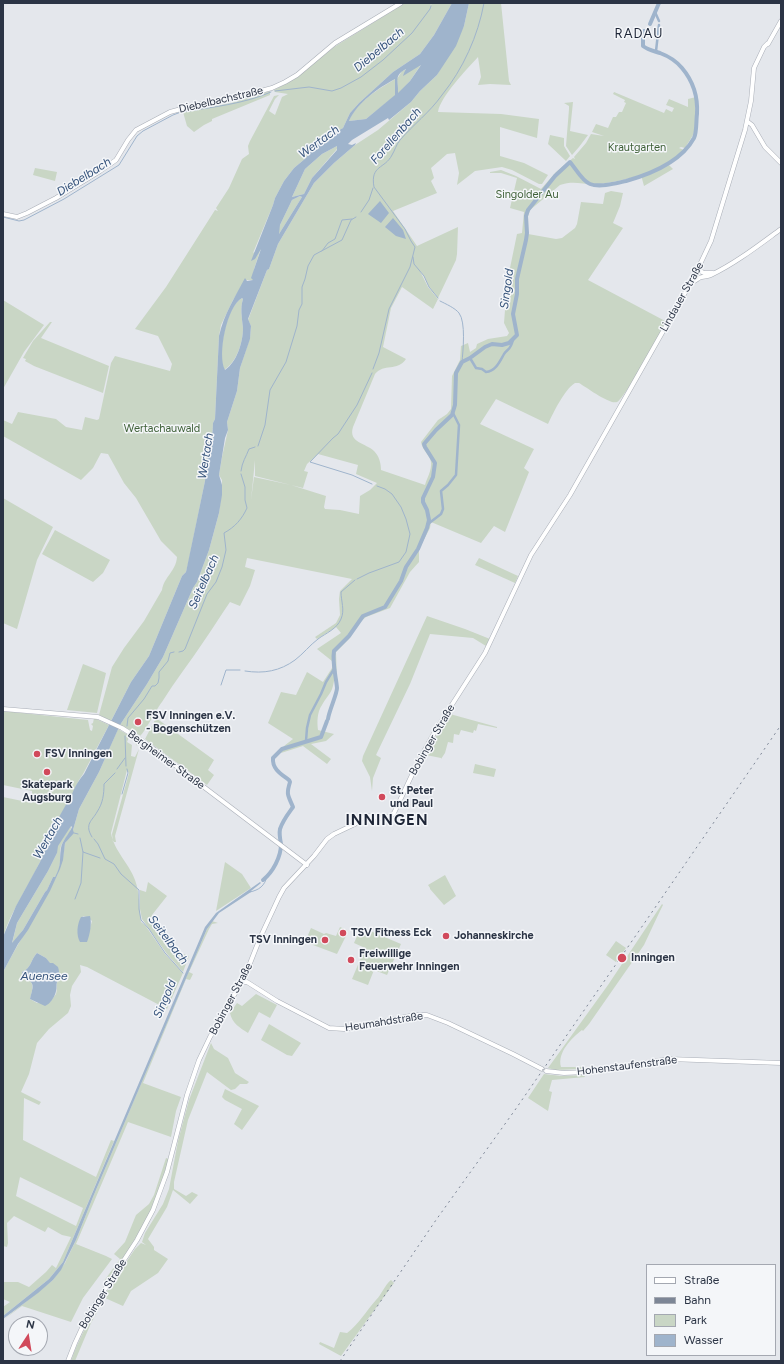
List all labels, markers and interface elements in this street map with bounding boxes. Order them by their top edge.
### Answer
water label: Diebelbach [351,25,407,75]
district label: RADAU [615,26,663,42]
street label: Diebelbachstraße [178,84,264,116]
water label: Forellenbach [368,105,424,167]
water label: Wertach [296,122,342,162]
park label: Krautgarten [608,141,666,155]
water label: Diebelbach [54,155,114,199]
park label: Singolder Au [495,188,559,202]
street label: Lindauer Straße [657,260,707,334]
water label: Singold [497,268,517,310]
park label: Wertachauwald [124,422,200,436]
water label: Wertach [195,432,217,480]
water label: Seitelbach [186,553,222,611]
street label: Bobinger Straße [406,702,458,778]
place label: FSV Inningen e.V. - Bogenschützen [146,709,235,735]
marker: FSV Inningen e.V. - Bogenschützen [133,717,143,727]
street label: Bergheimer Straße [125,728,207,792]
place label: FSV Inningen [45,747,112,761]
marker: FSV Inningen [32,749,42,759]
marker: Skatepark Augsburg [42,767,52,777]
place label: Skatepark Augsburg [21,778,73,804]
place label: St. Peter und Paul [390,784,434,810]
marker: St. Peter und Paul [377,792,387,802]
district label: INNINGEN [345,812,429,830]
water label: Wertach [30,814,66,862]
water label: Seitelbach [145,913,191,967]
place label: TSV Fitness Eck [351,926,432,940]
marker: TSV Fitness Eck [338,928,348,938]
place label: Johanneskirche [454,929,534,943]
marker: Johanneskirche [441,931,451,941]
place label: TSV Inningen [250,933,317,947]
marker: TSV Inningen [320,935,330,945]
place label: Freiwillige Feuerwehr Inningen [359,947,460,973]
place label: Inningen [631,951,675,965]
marker: Inningen [616,952,628,964]
marker: Freiwillige Feuerwehr Inningen [346,955,356,965]
street label: Bobinger Straße [206,961,256,1037]
water label: Auensee [21,969,67,983]
water label: Singold [150,978,180,1020]
street label: Heumahdstraße [344,1009,424,1035]
street label: Hohenstaufenstraße [576,1053,678,1079]
street label: Bobinger Straße [76,1257,130,1331]
legend [646,1264,776,1356]
text: Straße [684,1273,719,1287]
text: Bahn [684,1293,711,1307]
text: Park [684,1313,707,1327]
north arrow [8,1316,48,1356]
text: N [25,1318,36,1332]
text: Wasser [684,1333,723,1347]

